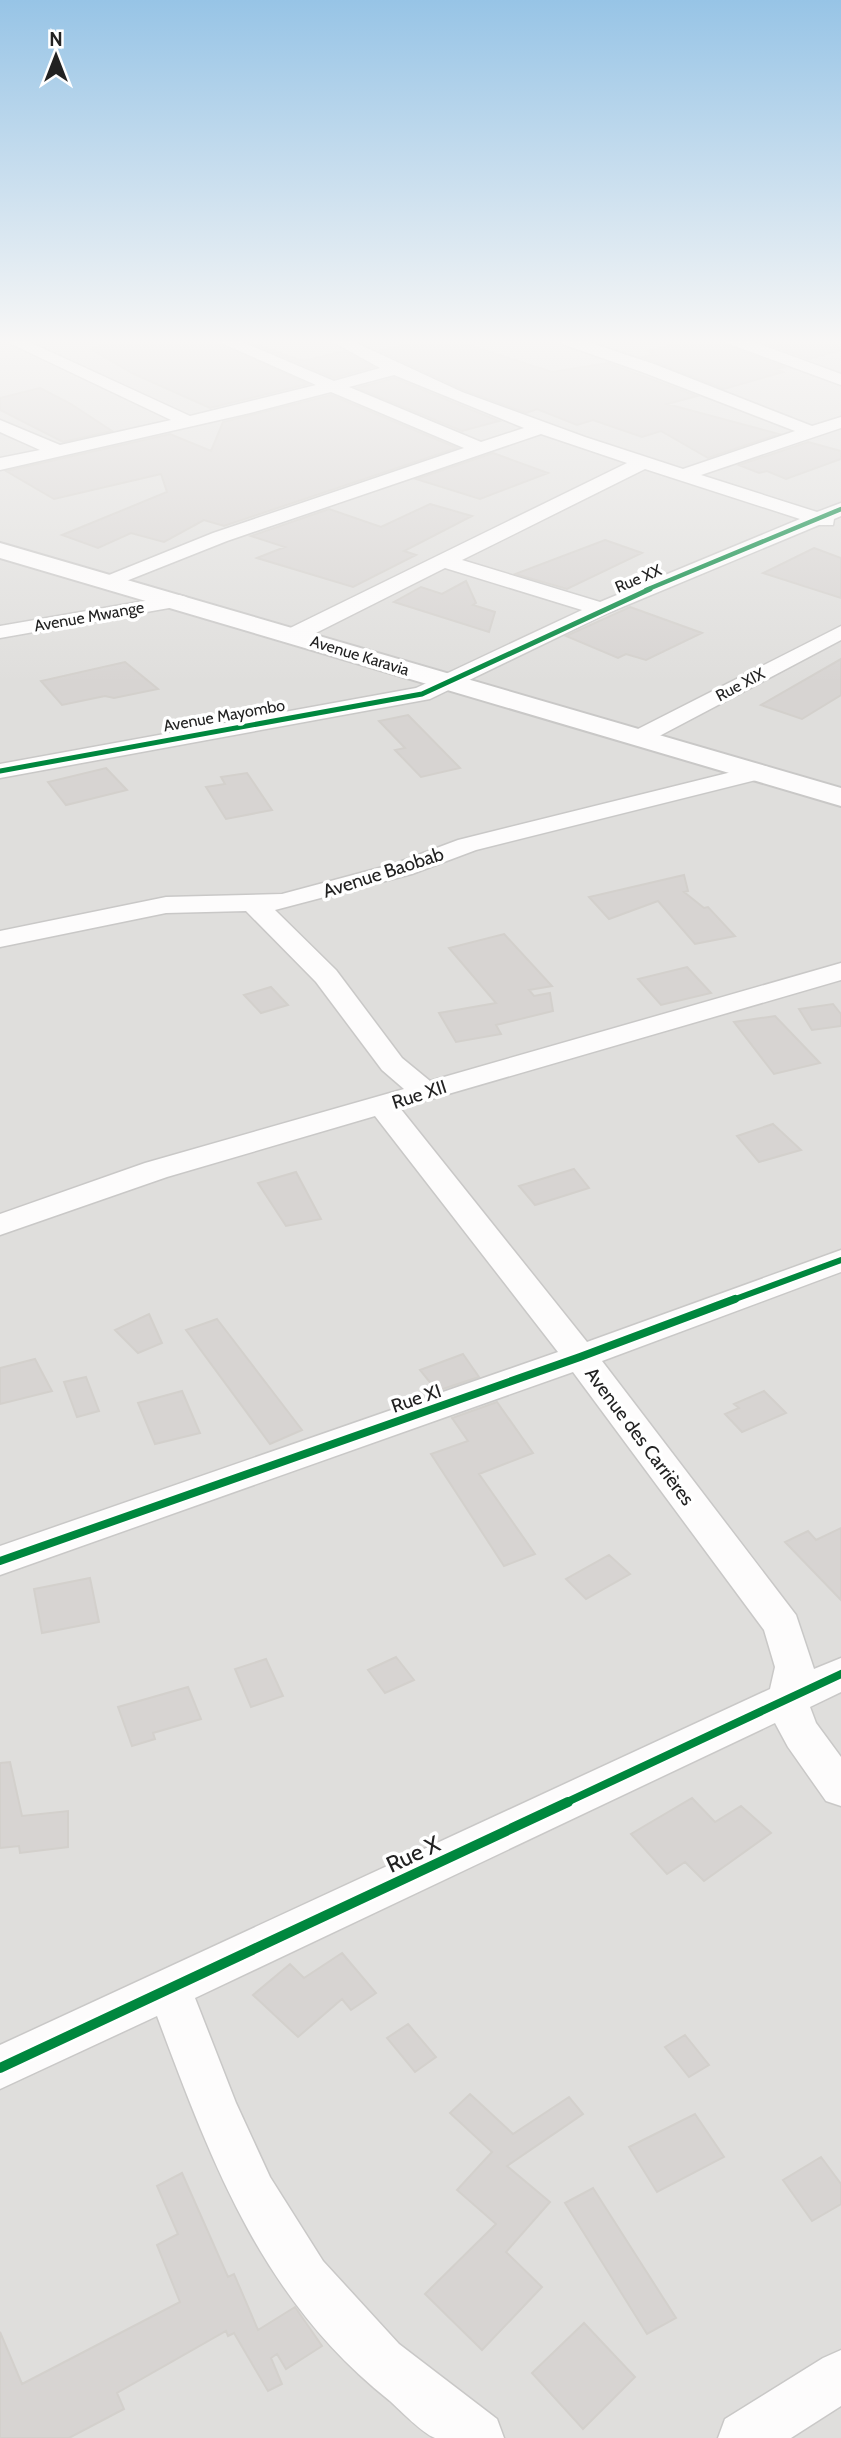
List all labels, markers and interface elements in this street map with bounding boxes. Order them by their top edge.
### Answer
north arrow [21,21,91,91]
text: N [49,28,63,51]
street label: Rue XX [612,560,665,597]
street label: Avenue Mwange [33,597,146,636]
street label: Avenue Karavia [308,631,412,680]
street label: Rue XIX [713,663,768,705]
street label: Avenue Mayombo [162,695,287,736]
street label: Avenue Baobab [320,842,446,903]
street label: Rue XII [389,1075,449,1114]
street label: Avenue des Carrières [580,1363,699,1510]
street label: Rue XI [388,1379,444,1418]
street label: Rue X [382,1829,445,1879]

